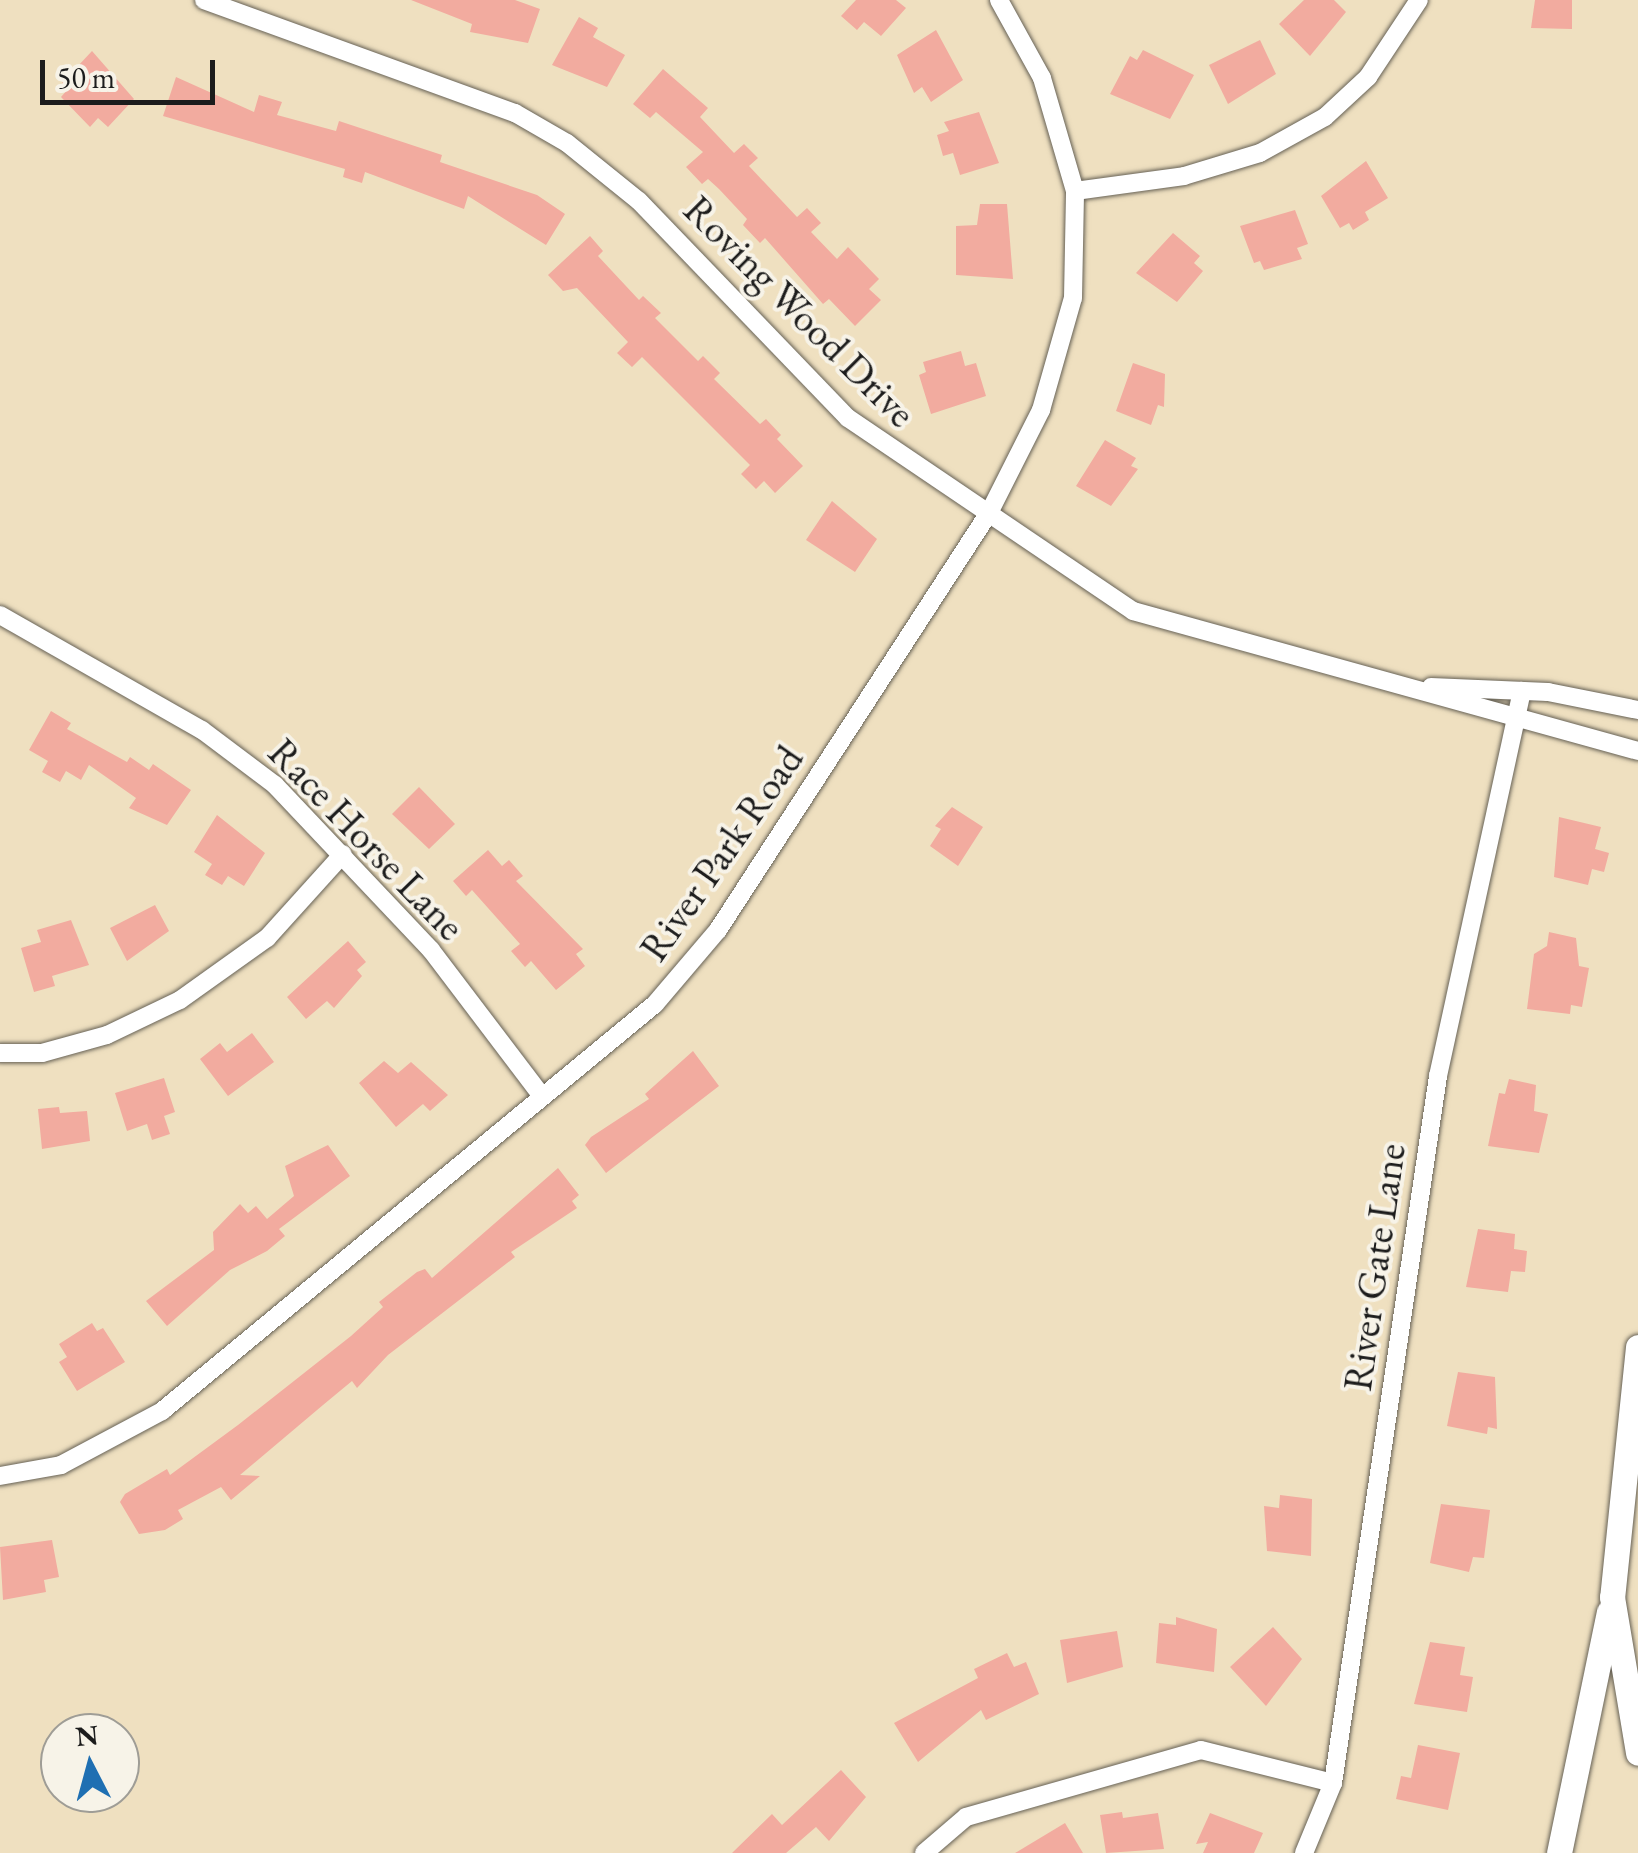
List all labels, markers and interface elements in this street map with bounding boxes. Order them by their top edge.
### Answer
scale bar [45,40,220,102]
text: 50 m [57,58,115,97]
street label: Roving Wood Drive [674,185,926,437]
street label: Race Horse Lane [259,728,475,950]
street label: River Park Road [629,736,813,970]
street label: River Gate Lane [1333,1140,1415,1394]
north arrow [40,1713,140,1813]
text: N [74,1716,100,1754]

